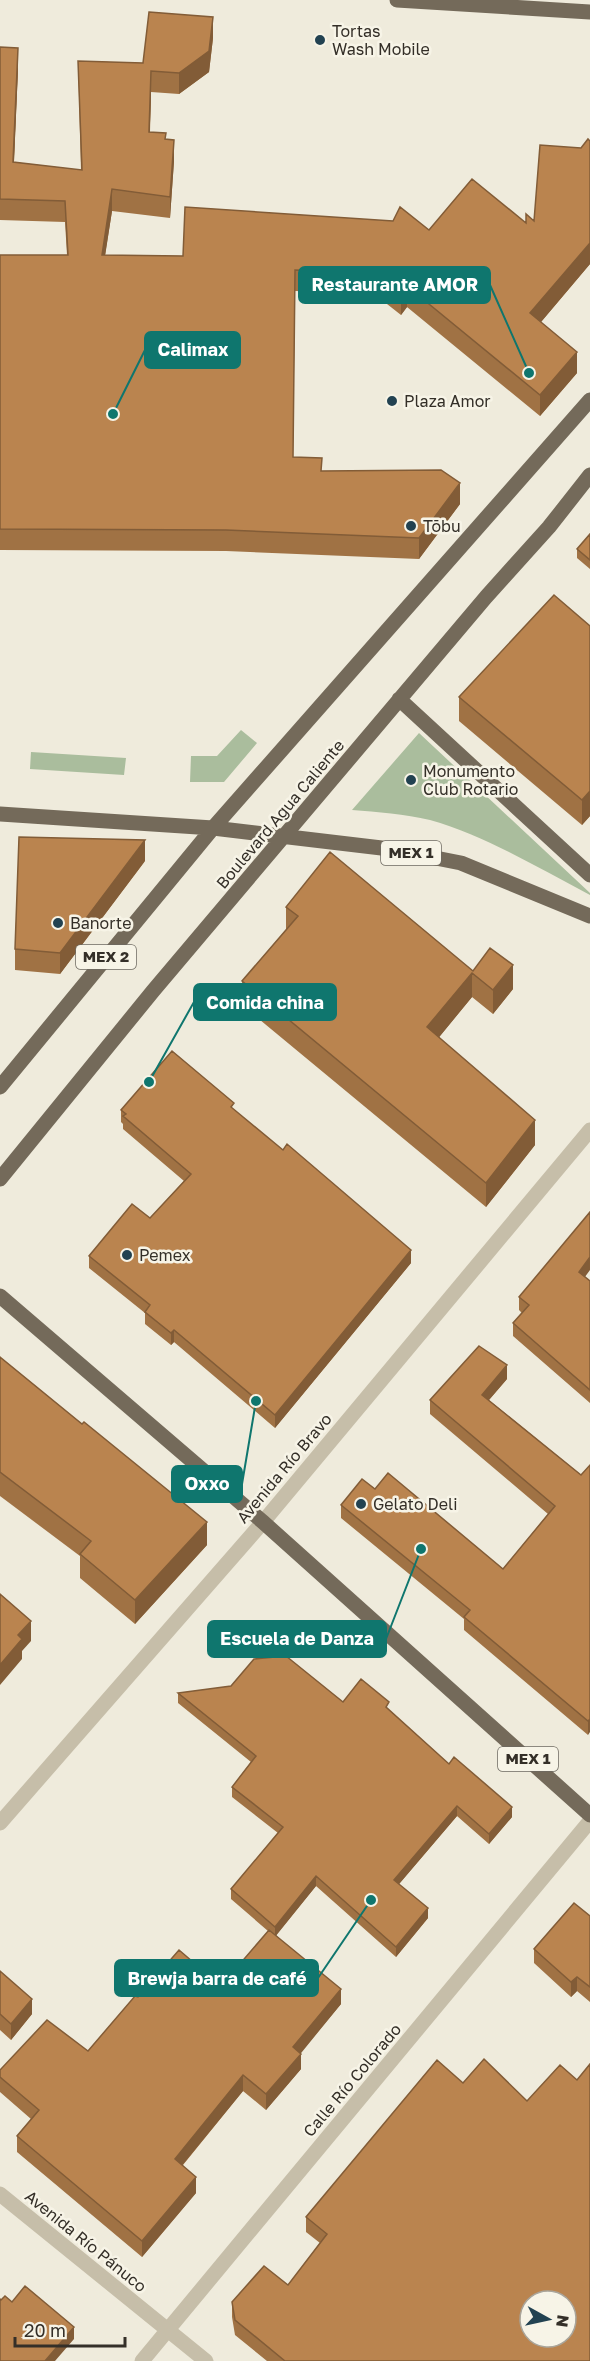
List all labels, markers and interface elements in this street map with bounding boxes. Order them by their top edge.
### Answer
place label: Tortas Wash Mobile [332,21,430,59]
marker: Tortas Wash Mobile [313,33,327,47]
callout: Restaurante AMOR [299,267,490,303]
text: Restaurante AMOR [312,273,478,295]
callout: Calimax [145,332,240,368]
text: Calimax [158,338,229,360]
place label: Plaza Amor [404,391,491,411]
marker: Plaza Amor [385,394,399,408]
place label: Tōbu [423,516,461,536]
marker: Tōbu [404,519,418,533]
street label: Boulevard Agua Caliente [212,735,348,893]
place label: Monumento Club Rotario [423,761,518,799]
marker: Monumento Club Rotario [404,773,418,787]
road number: MEX 1 [381,841,441,865]
place label: Banorte [70,913,131,933]
marker: Banorte [51,916,65,930]
road number: MEX 2 [76,945,136,969]
callout: Comida china [194,984,336,1020]
text: Comida china [206,991,324,1013]
place label: Pemex [139,1245,191,1265]
marker: Pemex [120,1248,134,1262]
street label: Avenida Río Bravo [232,1409,336,1527]
callout: Oxxo [172,1466,242,1502]
text: Oxxo [184,1472,230,1494]
place label: Gelato Deli [373,1494,457,1514]
marker: Gelato Deli [354,1497,368,1511]
callout: Escuela de Danza [208,1621,386,1657]
text: Escuela de Danza [220,1627,374,1649]
road number: MEX 1 [498,1747,558,1771]
callout: Brewja barra de café [115,1960,318,1996]
text: Brewja barra de café [127,1967,307,1989]
street label: Calle Río Colorado [299,2019,405,2141]
street label: Avenida Río Pánuco [21,2186,151,2296]
north arrow [518,2289,578,2349]
scale bar [15,2310,124,2348]
text: N [552,2314,574,2329]
text: 20 m [24,2319,66,2341]

